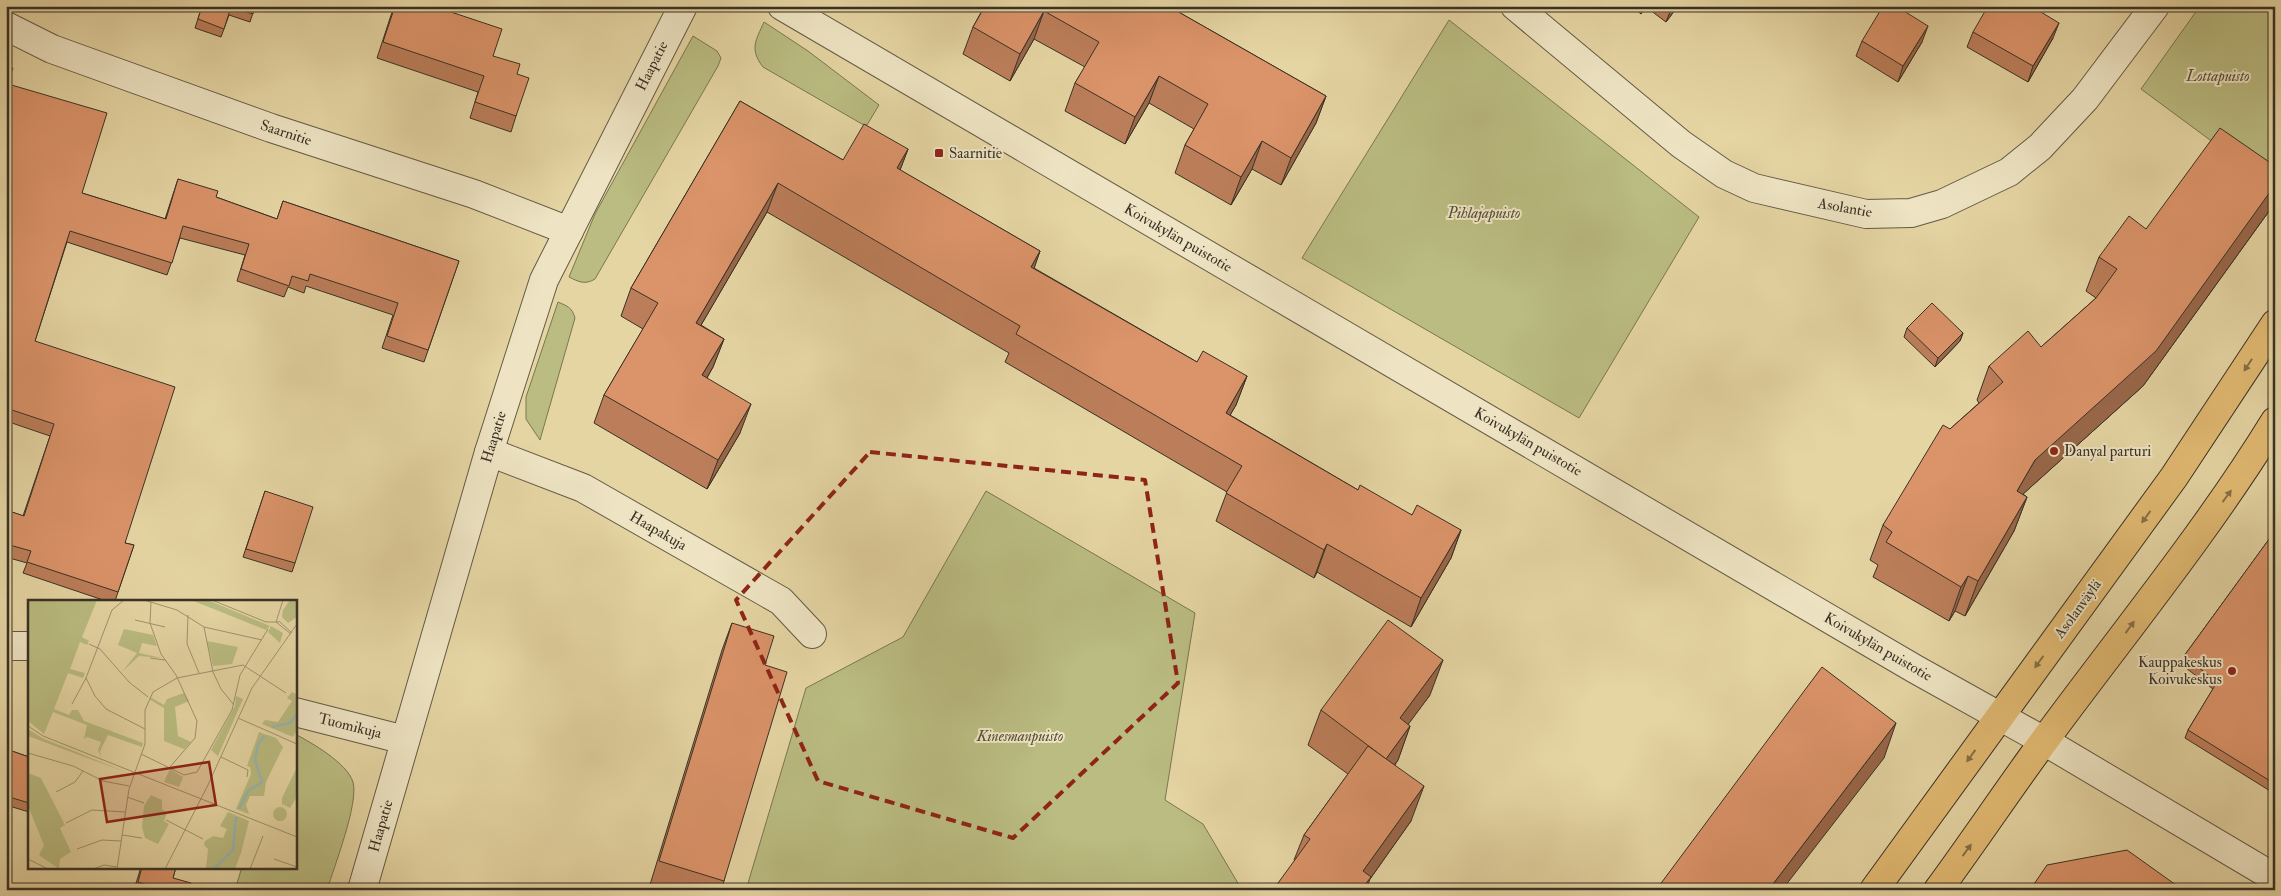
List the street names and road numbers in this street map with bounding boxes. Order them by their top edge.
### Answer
street label: Haapatie [631,38,673,95]
street label: Saarnitie [258,116,314,150]
street label: Asolantie [1816,194,1874,222]
street label: Koivukylän puistotie [1120,199,1235,278]
street label: Koivukylän puistotie [1470,403,1585,482]
street label: Haapatie [477,409,512,466]
street label: Haapakuja [626,507,691,556]
street label: Asolanväylä [2050,575,2106,643]
street label: Koivukylän puistotie [1820,608,1935,687]
street label: Tuomikuja [316,709,384,743]
street label: Haapatie [365,798,398,855]

